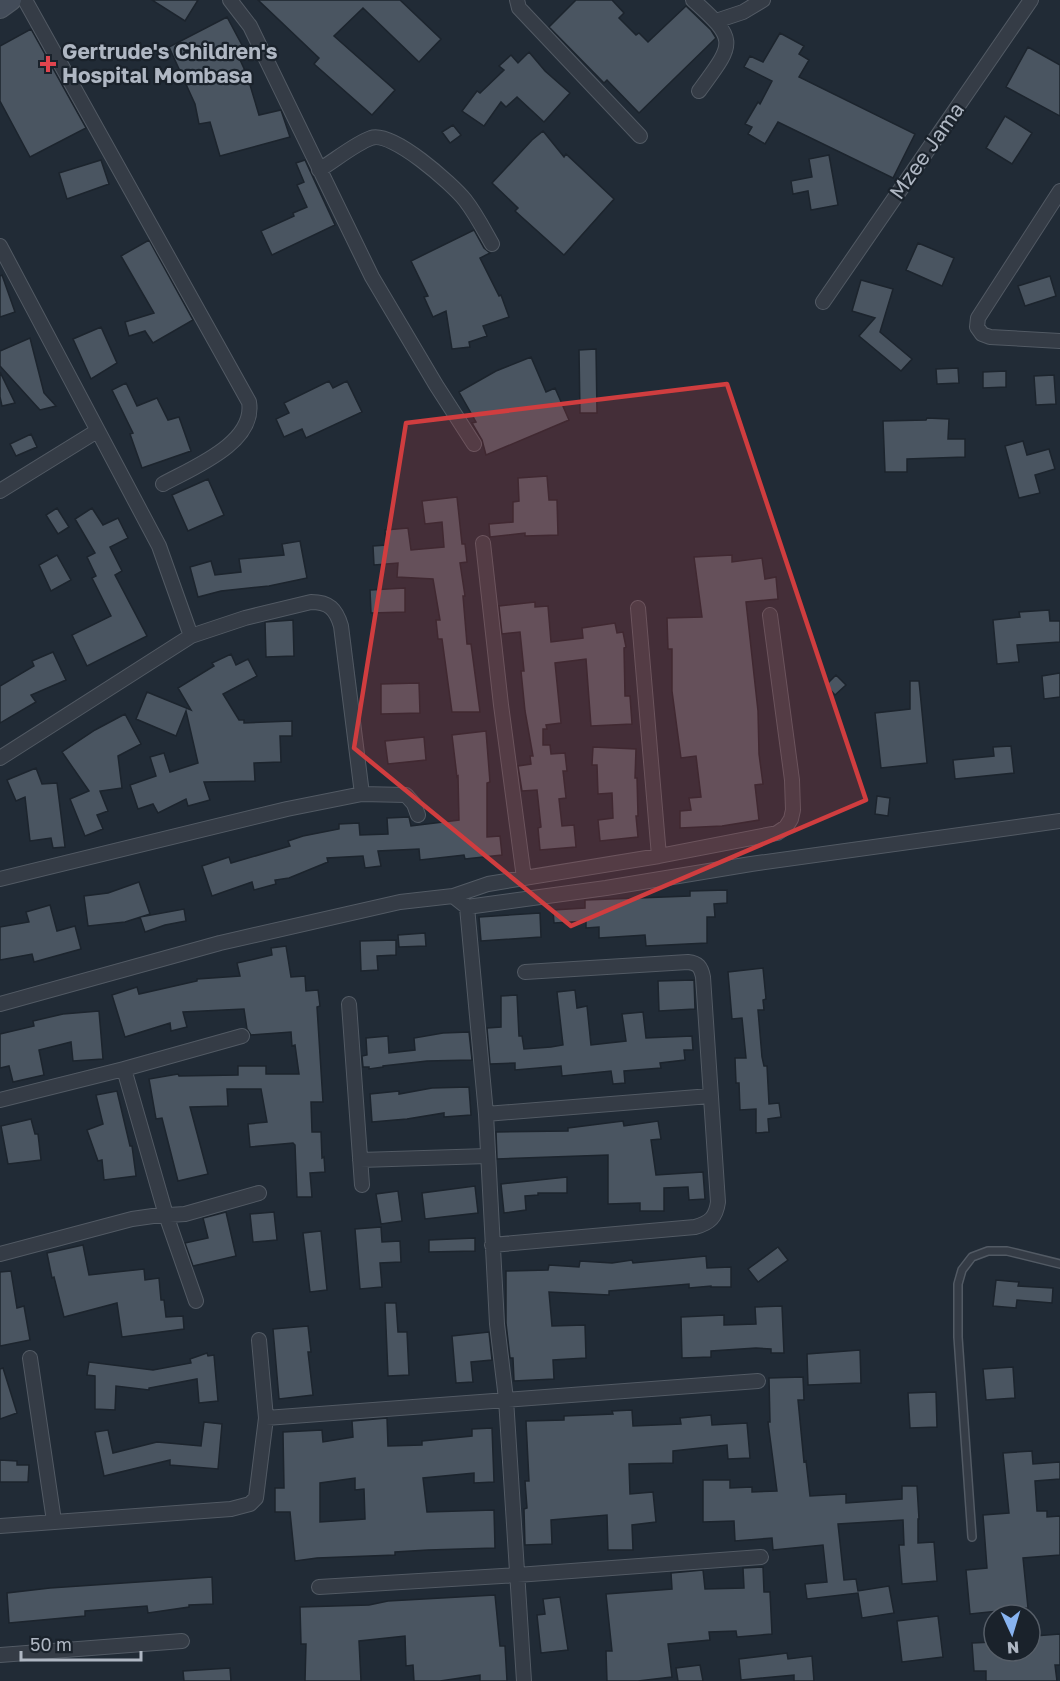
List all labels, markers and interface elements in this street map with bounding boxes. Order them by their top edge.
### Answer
place label: Gertrude's Children's Hospital Mombasa [62,38,278,88]
marker: Gertrude's Children's Hospital Mombasa [39,55,57,73]
street label: Mzee Jama [883,97,969,204]
north arrow [982,1603,1042,1663]
scale bar [21,1624,141,1662]
text: 50 m [30,1633,72,1655]
text: N [1006,1638,1020,1658]

